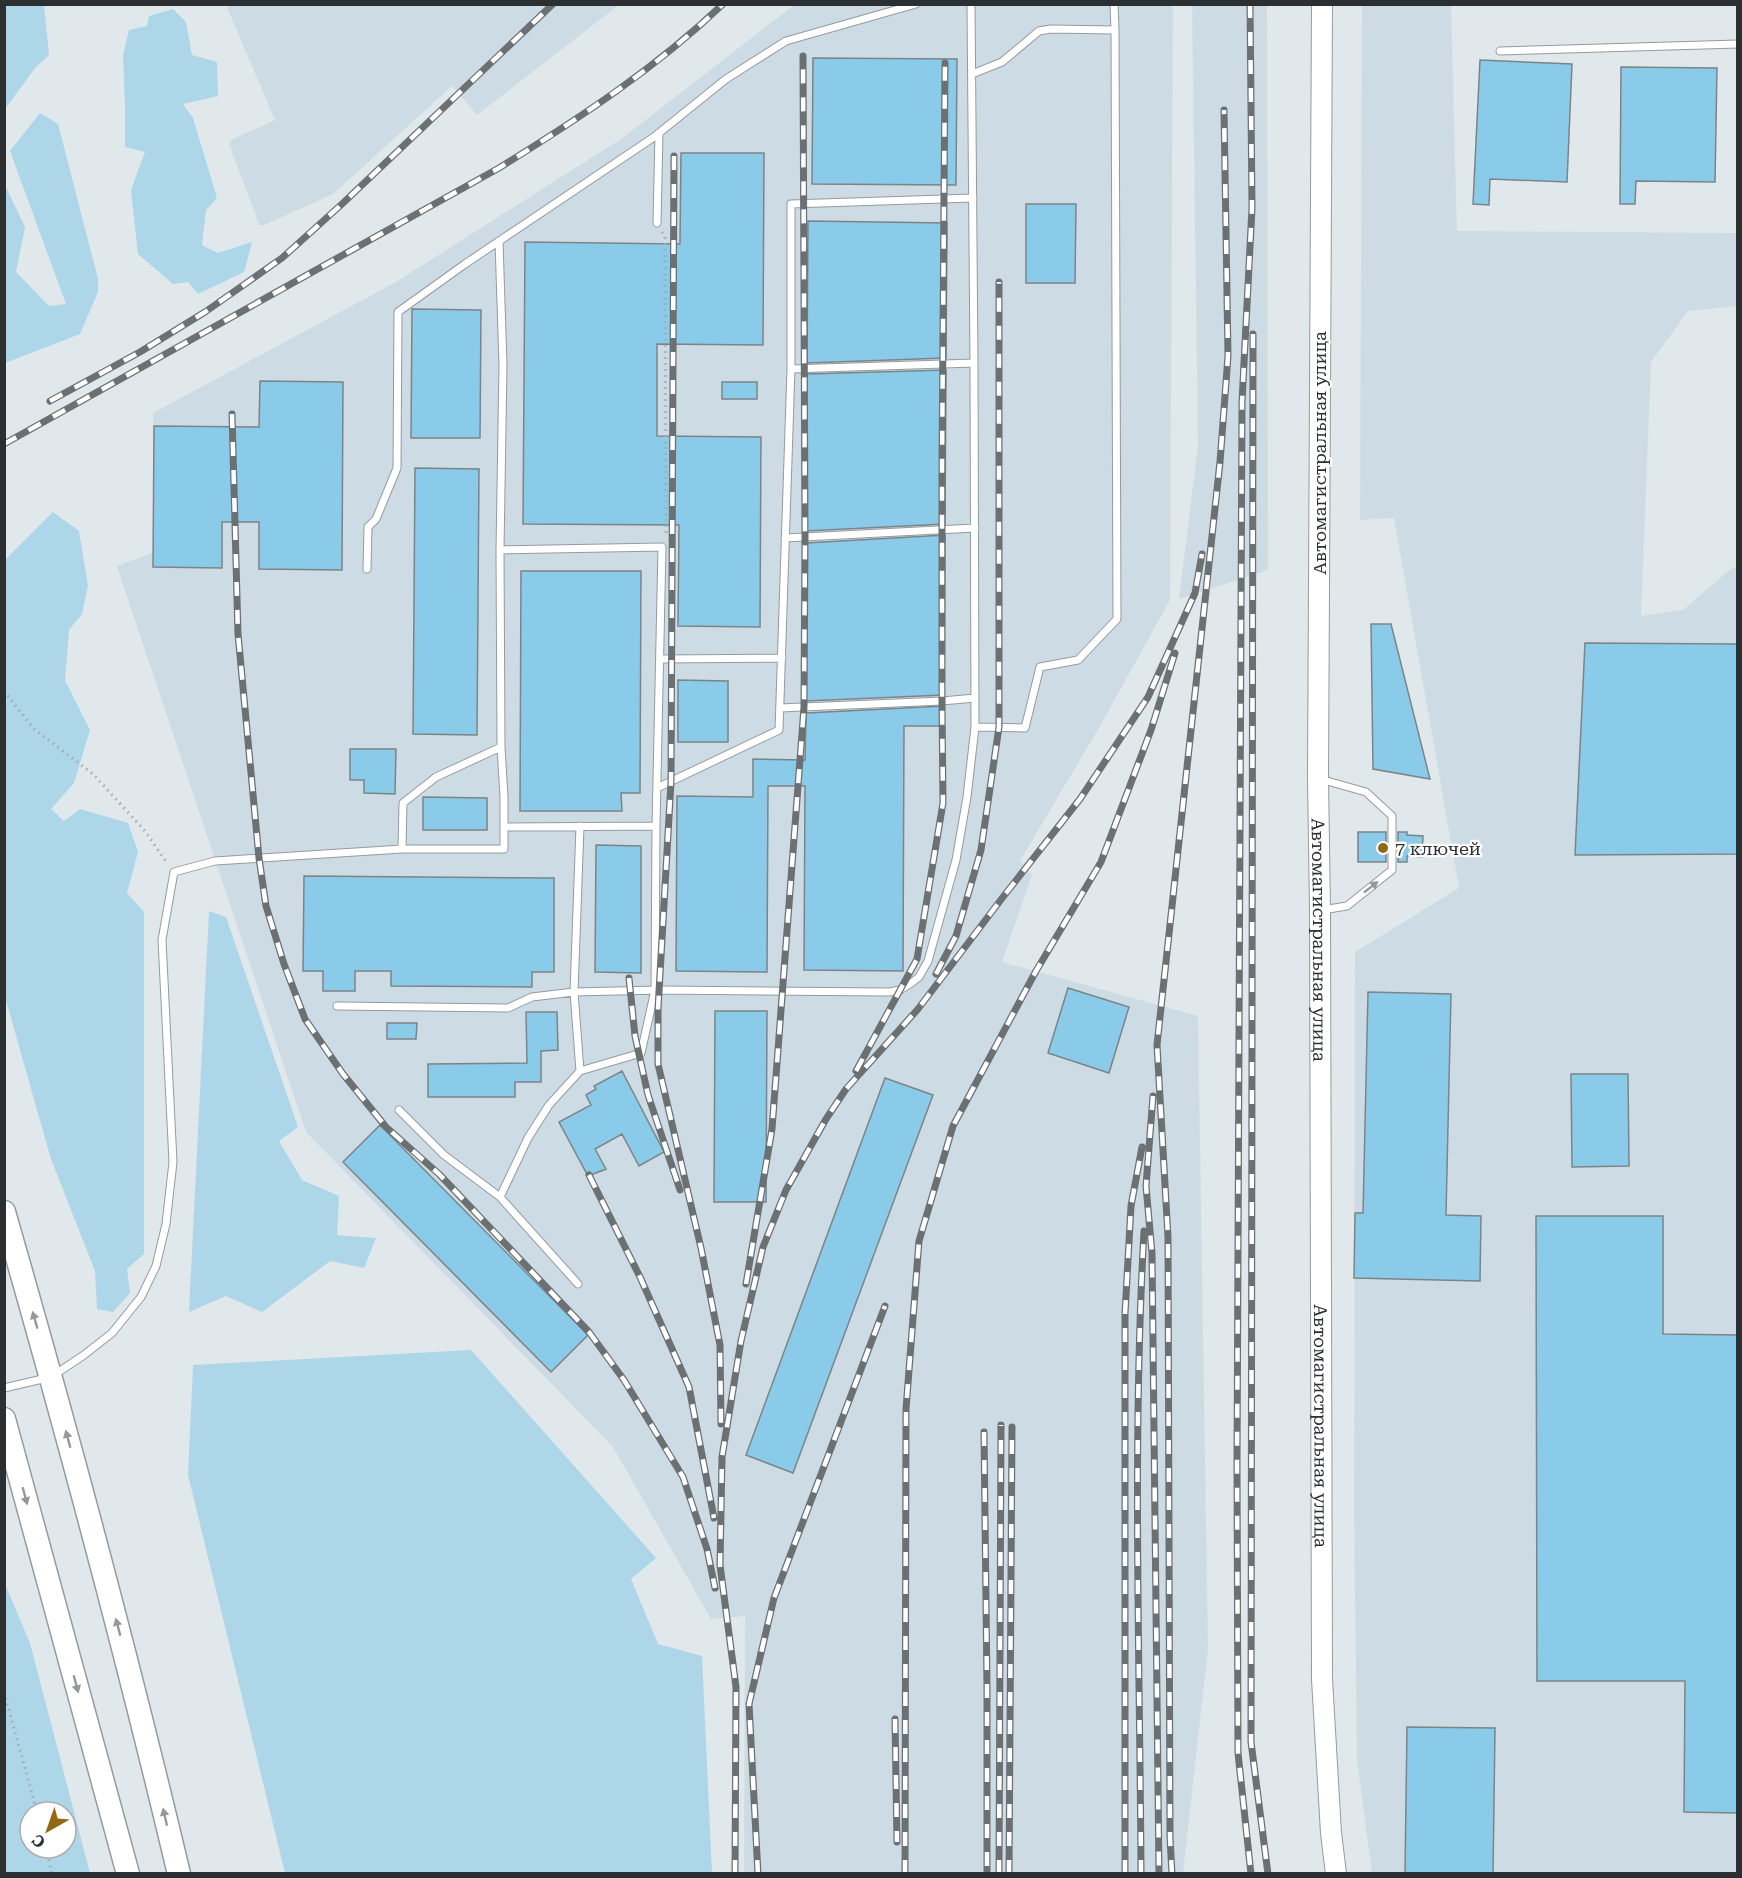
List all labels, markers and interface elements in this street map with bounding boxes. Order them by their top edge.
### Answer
street label: Автомагистральная улица [1309,331,1330,575]
street label: Автомагистральная улица [1308,818,1331,1062]
place label: 7 ключей [1395,838,1481,859]
marker: 7 ключей [1376,841,1390,855]
one-way arrow [1364,881,1379,893]
street label: Автомагистральная улица [1311,1304,1332,1548]
one-way arrow [30,1311,39,1329]
one-way arrow [63,1430,72,1448]
one-way arrow [21,1487,31,1505]
one-way arrow [113,1618,122,1636]
one-way arrow [72,1675,82,1693]
north arrow [18,1800,78,1860]
one-way arrow [160,1807,170,1826]
text: С [28,1830,49,1852]

